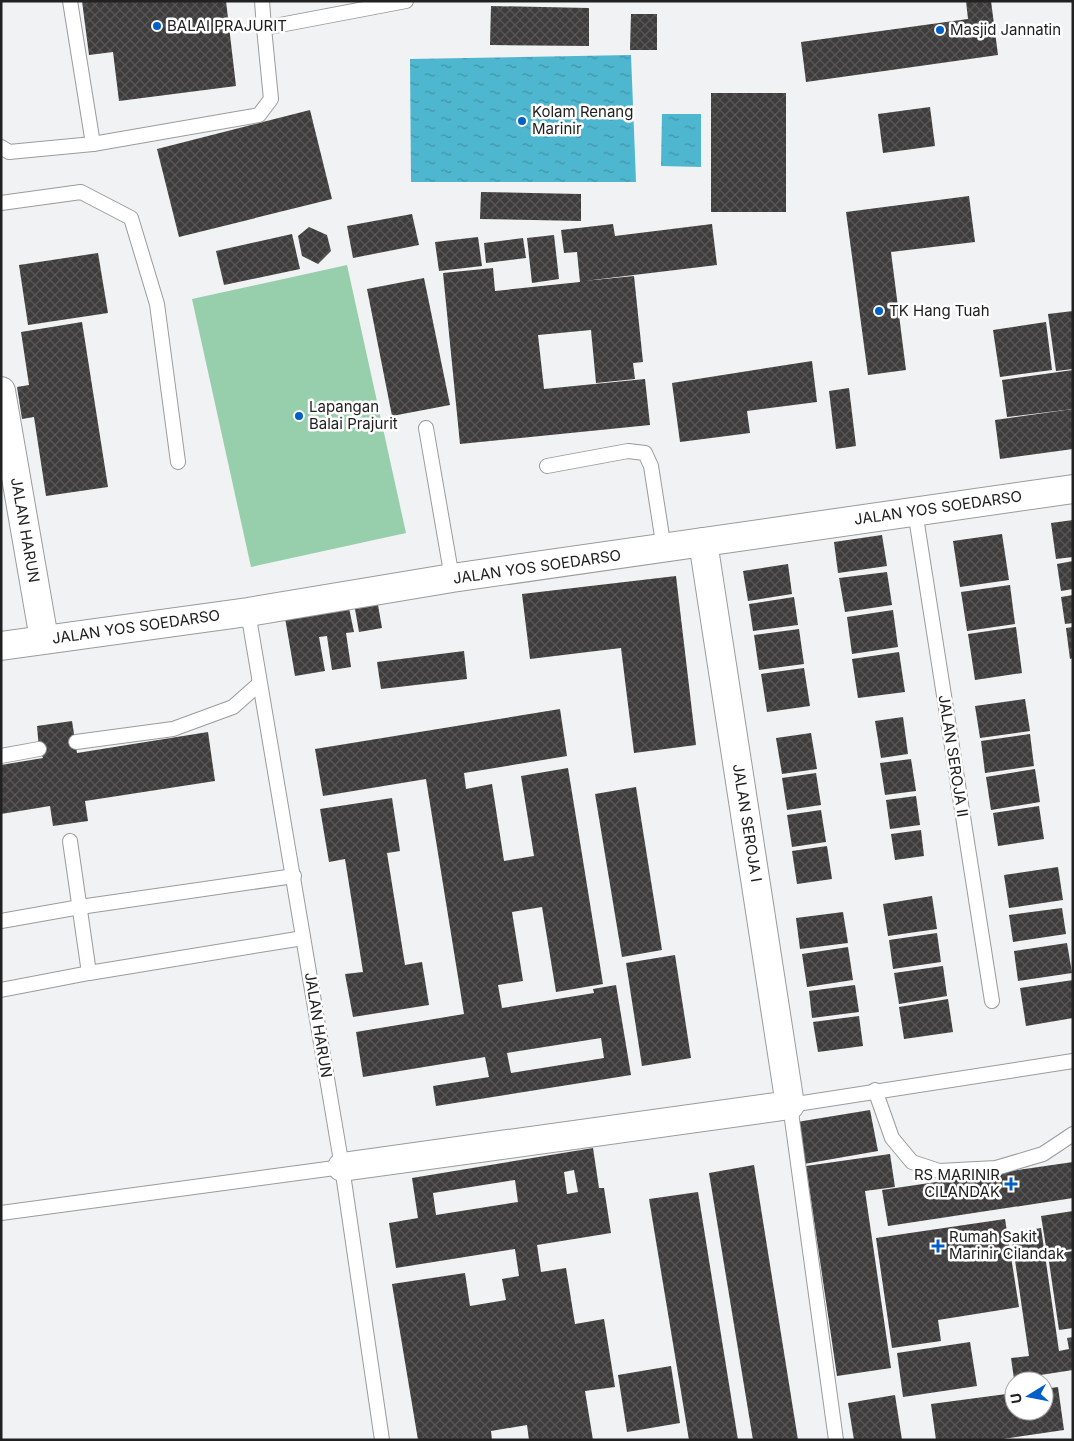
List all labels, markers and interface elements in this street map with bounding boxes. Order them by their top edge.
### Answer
place label: BALAI PRAJURIT [167,16,287,35]
marker: BALAI PRAJURIT [151,20,163,32]
place label: Masjid Jannatin [950,20,1061,39]
marker: Masjid Jannatin [934,24,946,36]
place label: Kolam Renang Marinir [532,102,633,138]
marker: Kolam Renang Marinir [516,115,528,127]
place label: TK Hang Tuah [889,301,990,320]
marker: TK Hang Tuah [873,305,885,317]
place label: Lapangan Balai Prajurit [309,397,398,433]
marker: Lapangan Balai Prajurit [293,410,305,422]
street label: JALAN HARUN [7,476,44,584]
street label: JALAN YOS SOEDARSO [853,486,1023,529]
street label: JALAN YOS SOEDARSO [452,545,622,588]
street label: JALAN YOS SOEDARSO [51,605,221,648]
street label: JALAN SEROJA II [934,693,973,818]
street label: JALAN SEROJA I [729,762,766,883]
street label: JALAN HARUN [301,971,336,1079]
place label: RS MARINIR CILANDAK [914,1165,1000,1201]
marker: RS MARINIR CILANDAK [1004,1177,1018,1191]
place label: Rumah Sakit Marinir Cilandak [949,1227,1065,1263]
marker: Rumah Sakit Marinir Cilandak [931,1239,945,1253]
north arrow [1004,1371,1054,1421]
text: U [1006,1392,1025,1405]

